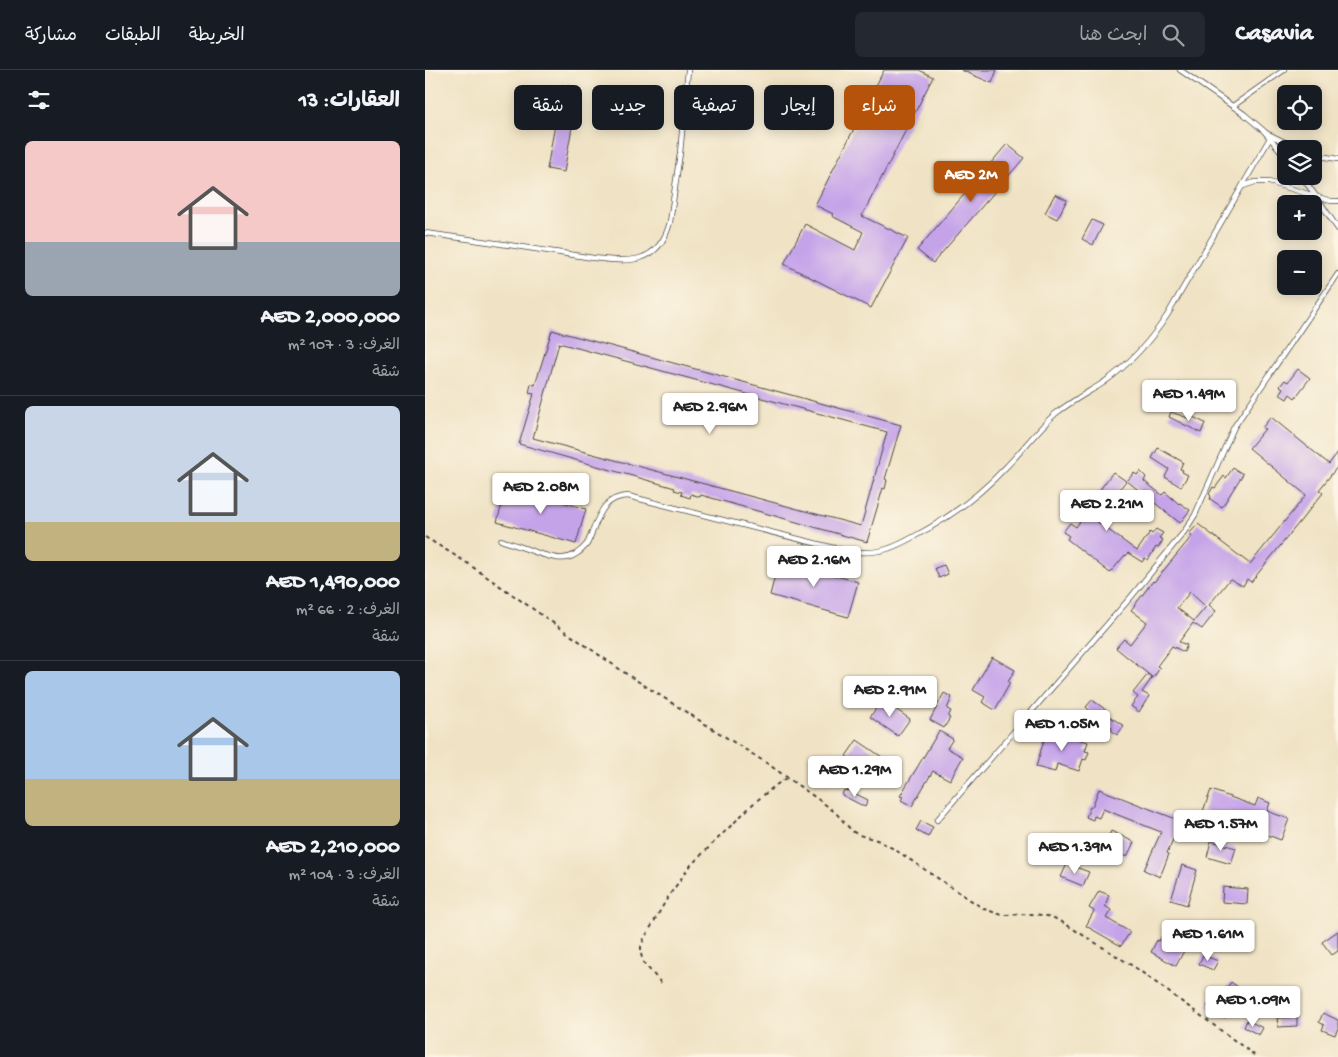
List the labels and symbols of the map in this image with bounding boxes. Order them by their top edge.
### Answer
pin: AED 2M [930,160,1012,203]
pin: AED 1.49M [1132,380,1246,422]
pin: AED 2.96M [653,392,767,435]
pin: AED 2.08M [484,472,598,515]
pin: AED 2.21M [1050,490,1164,532]
pin: AED 2.16M [757,546,871,588]
pin: AED 2.91M [833,676,947,718]
pin: AED 1.05M [1005,710,1119,752]
pin: AED 1.29M [798,756,912,798]
pin: AED 1.57M [1164,810,1278,852]
pin: AED 1.39M [1018,832,1132,875]
pin: AED 1.61M [1151,920,1265,962]
pin: AED 1.09M [1196,986,1310,1028]

